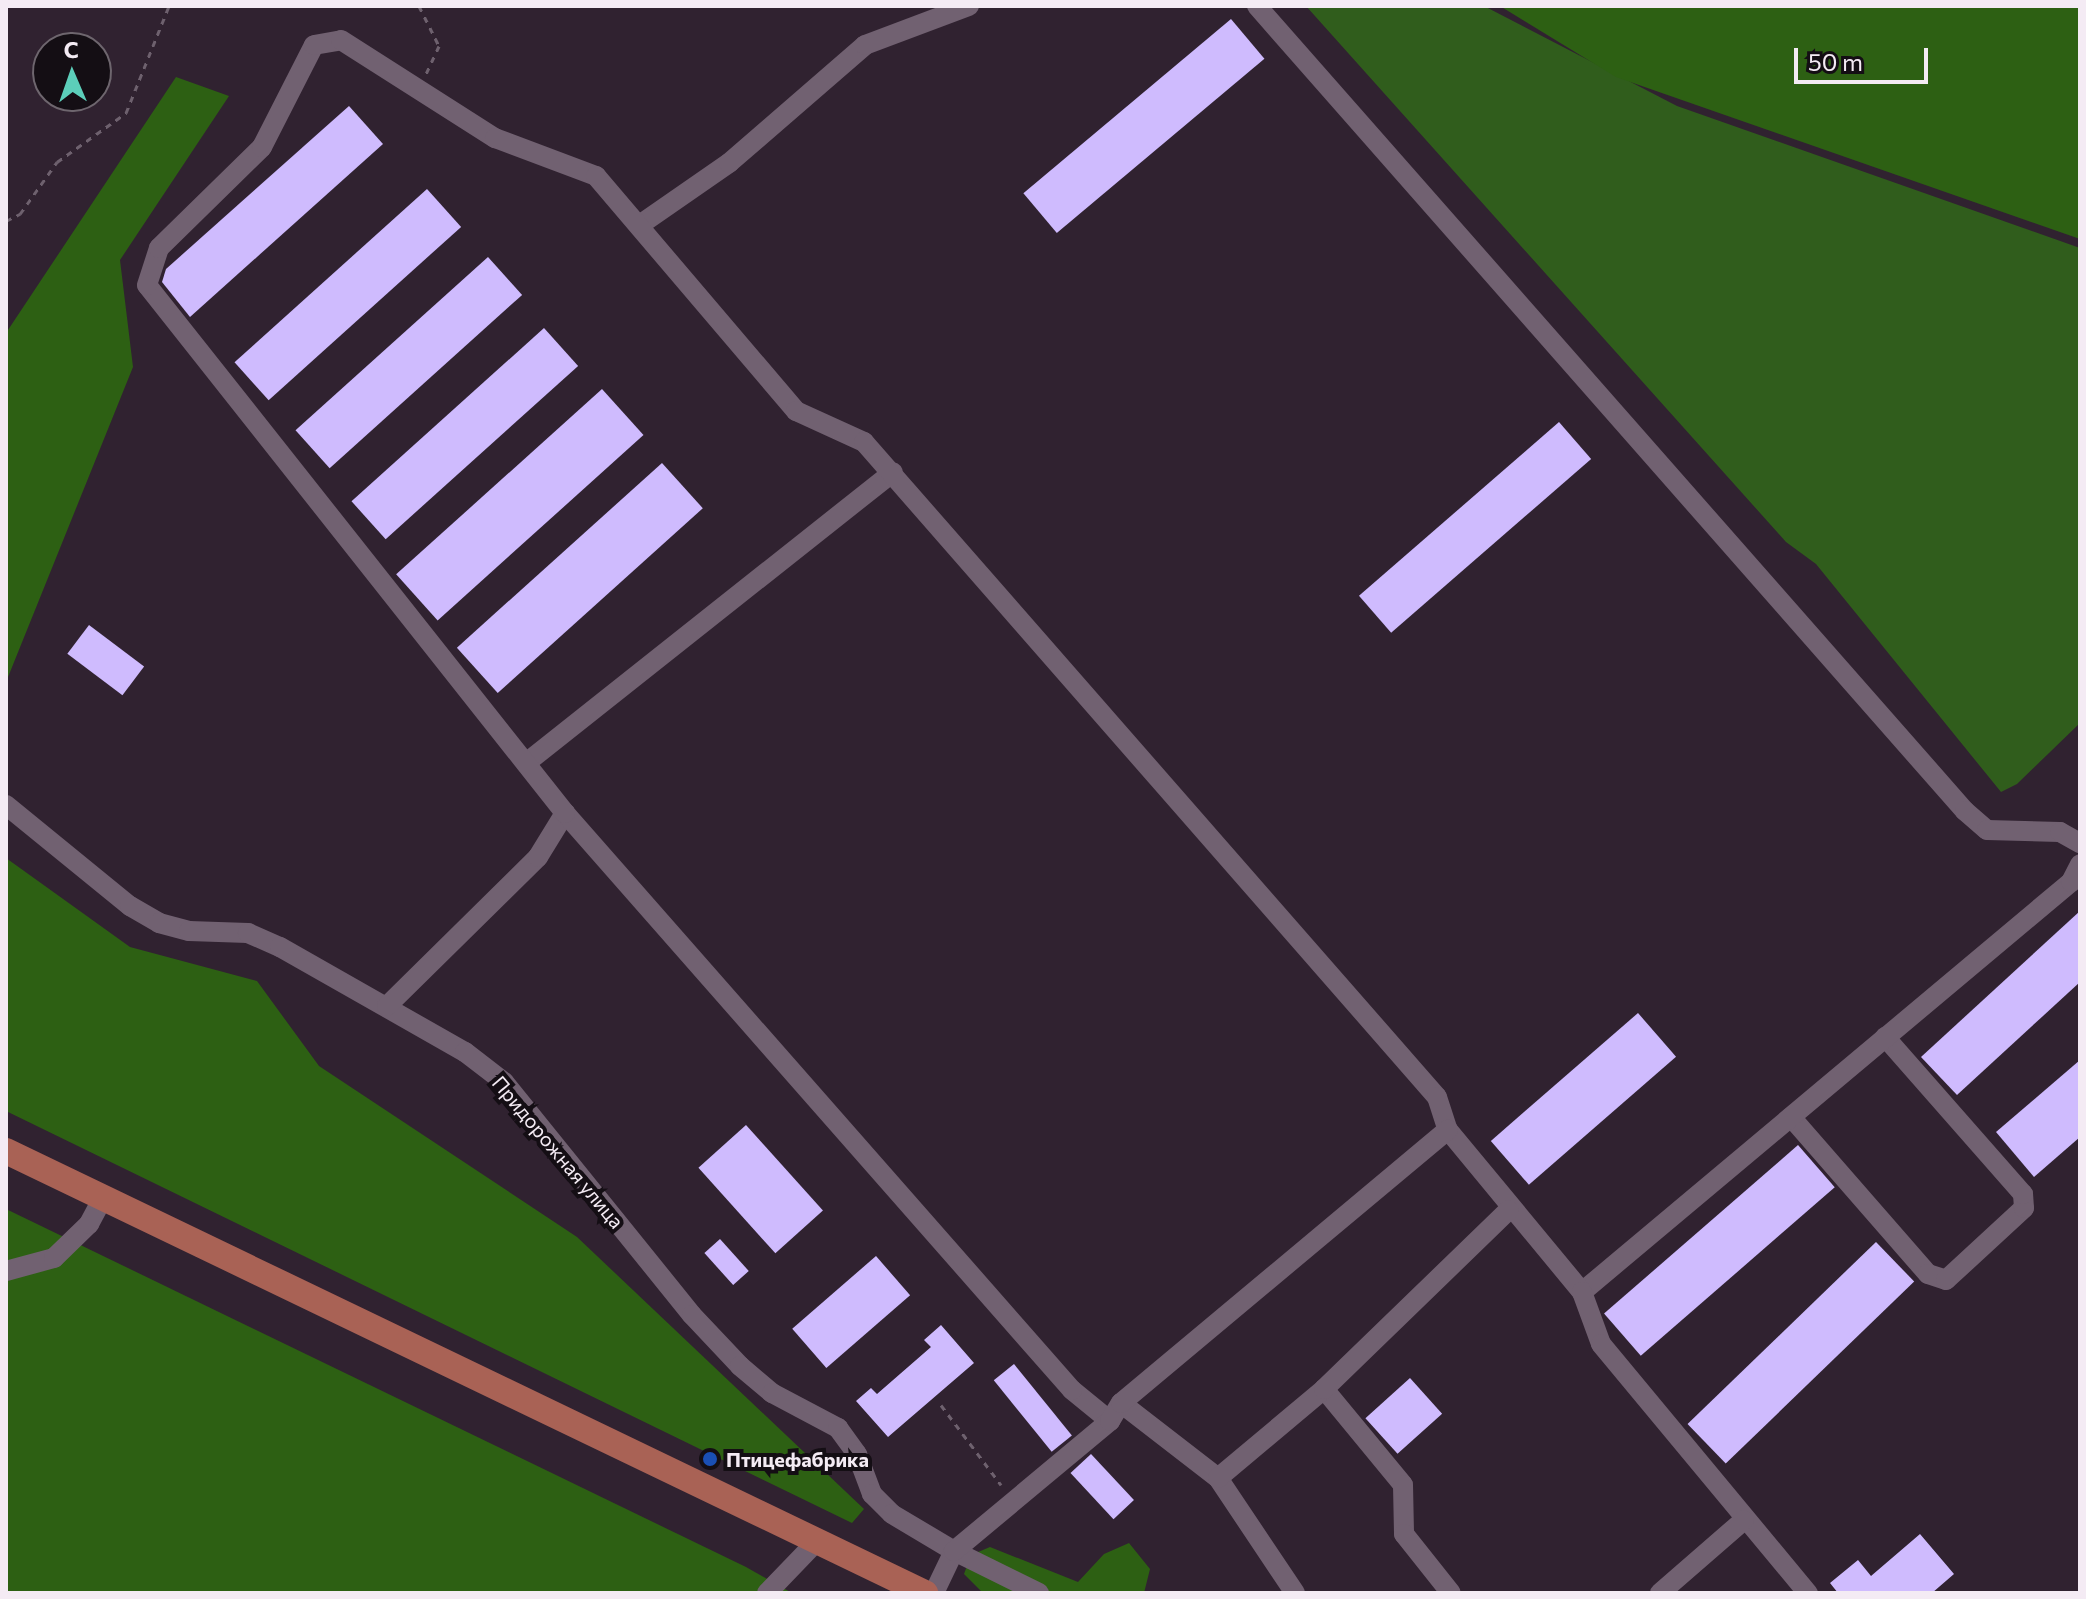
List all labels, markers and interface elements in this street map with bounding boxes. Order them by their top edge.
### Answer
north arrow [32,32,112,112]
scale bar [1798,32,1932,82]
text: С [63,36,79,63]
text: 50 m [1808,47,1863,76]
street label: Придорожная улица [487,1071,629,1233]
place label: Птицефабрика [726,1447,869,1471]
marker: Птицефабрика [701,1450,719,1468]

